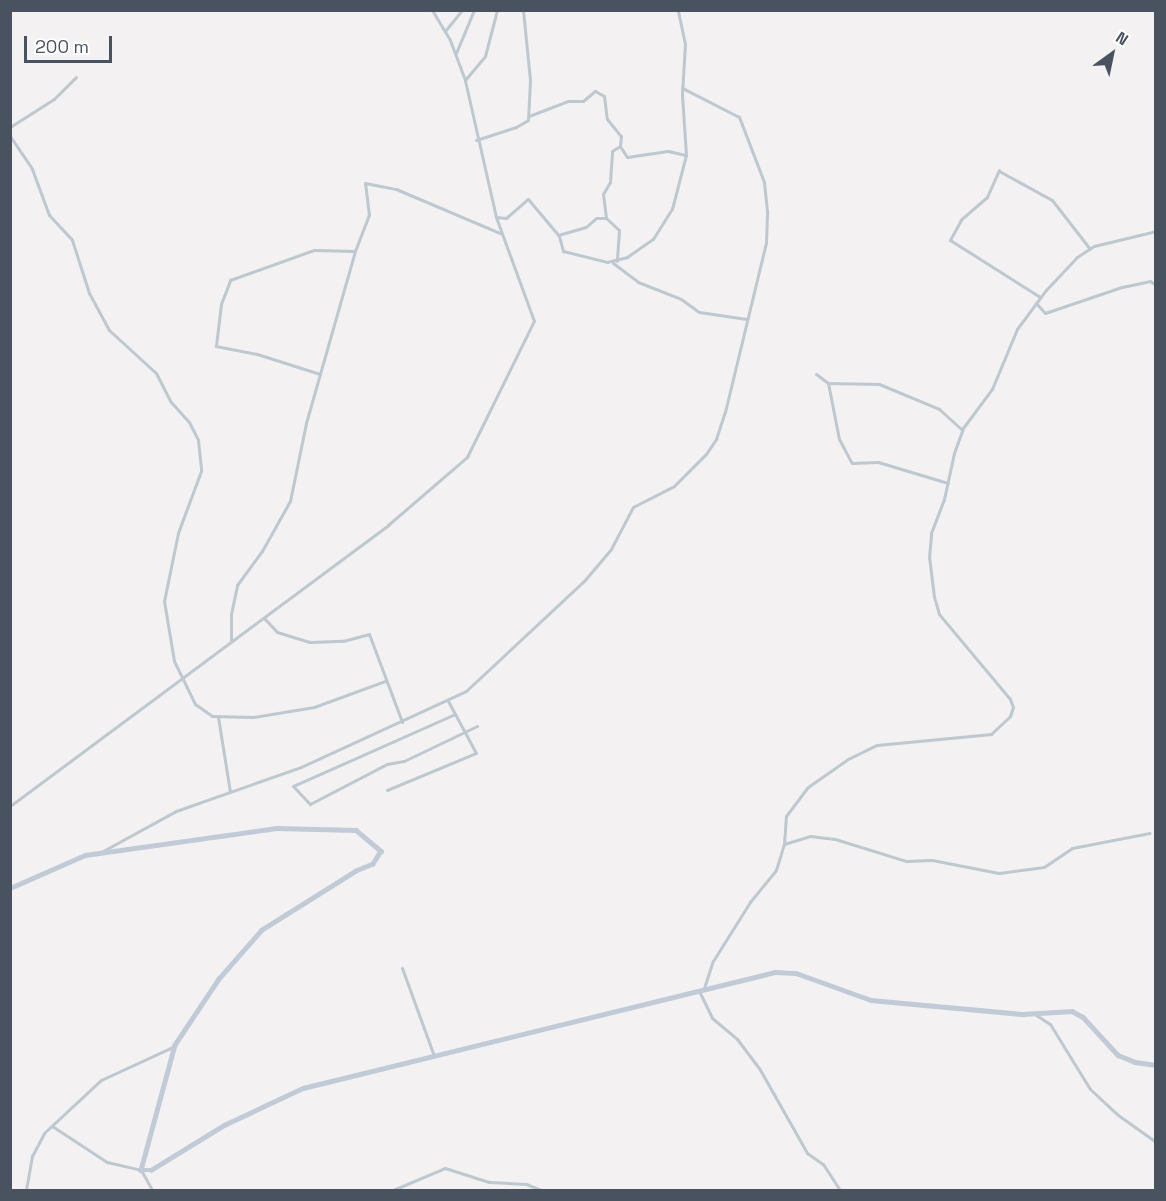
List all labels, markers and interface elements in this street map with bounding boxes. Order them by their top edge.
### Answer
scale bar [27,24,116,62]
north arrow [1082,24,1142,84]
text: N [1112,27,1132,50]
text: 200 m [35,35,89,58]

